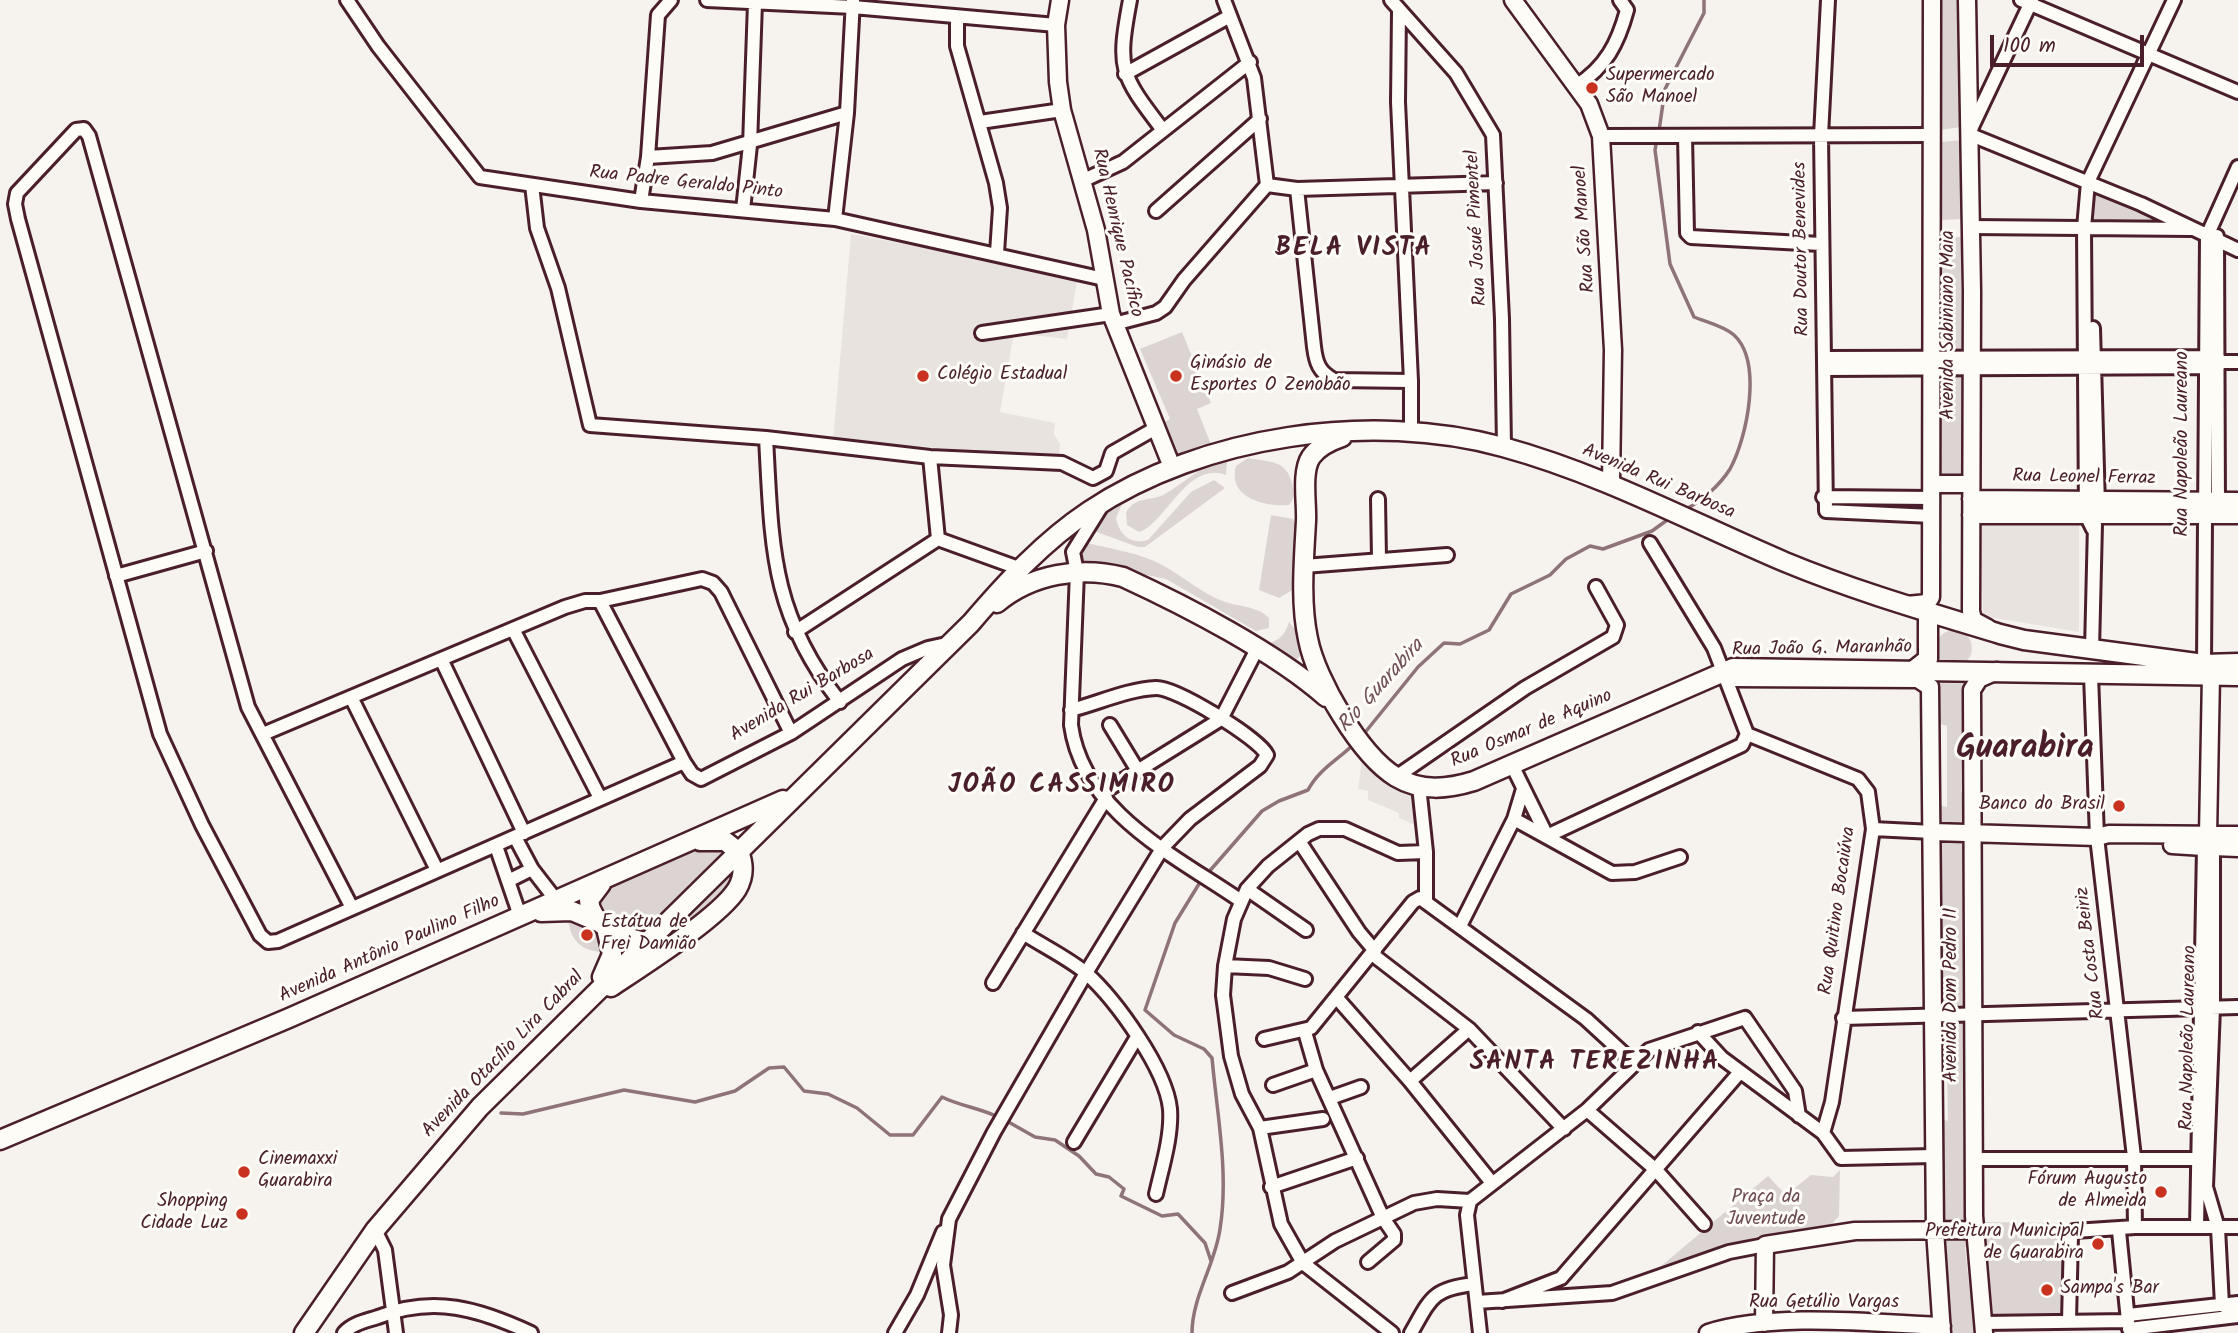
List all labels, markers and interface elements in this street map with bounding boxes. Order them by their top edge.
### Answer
scale bar [1993,21,2147,65]
text: 100 m [2003,30,2056,63]
place label: Supermercado São Manoel [1606,66,1715,110]
marker: Supermercado São Manoel [1584,80,1600,96]
street label: Rua Henrique Pacífico [1085,146,1147,320]
street label: Rua Josué Pimentel [1463,149,1493,307]
street label: Rua Doutor Benevides [1790,161,1816,337]
street label: Rua Padre Geraldo Pinto [588,162,784,206]
street label: Rua São Manoel [1570,164,1602,294]
street label: Avenida Sabiniano Maia [1939,230,1961,420]
district label: BELA VISTA [1276,235,1432,267]
street label: Rua Napoleão Laureano [2173,351,2195,537]
place label: Ginásio de Esportes O Zenobão [1190,354,1351,398]
place label: Colégio Estadual [937,365,1067,387]
marker: Colégio Estadual [915,368,931,384]
marker: Ginásio de Esportes O Zenobão [1168,368,1184,384]
street label: Avenida Rui Barbosa [1578,440,1738,526]
street label: Rua Leonel Ferraz [2012,466,2156,492]
water label: Rio Guarabira [1333,635,1431,739]
street label: Rua João G. Maranhão [1732,637,1912,663]
street label: Avenida Rui Barbosa [727,644,879,748]
street label: Rua Osmar de Aquino [1448,686,1616,774]
district label: Guarabira [1956,731,2094,771]
district label: JOÃO CASSIMIRO [950,772,1174,804]
place label: Banco do Brasil [1979,795,2105,817]
marker: Banco do Brasil [2111,798,2127,814]
street label: Rua Quitino Bocaiúva [1816,826,1862,996]
street label: Rua Costa Beiriz [2073,886,2111,1020]
street label: Avenida Antônio Paulino Filho [276,891,504,1009]
street label: Avenida Dom Pedro II [1942,907,1964,1083]
place label: Estátua de Frei Damião [601,913,696,957]
marker: Estátua de Frei Damião [579,927,595,943]
street label: Rua Napoleão Laureano [2177,945,2203,1131]
street label: Avenida Otacílio Lira Cabral [418,967,590,1143]
district label: SANTA TEREZINHA [1472,1049,1718,1081]
place label: Cinemaxxi Guarabira [258,1150,337,1194]
marker: Cinemaxxi Guarabira [236,1164,252,1180]
place label: Fórum Augusto de Almeida [2027,1170,2147,1214]
marker: Fórum Augusto de Almeida [2153,1184,2169,1200]
park label: Praça da Juventude [1726,1188,1806,1232]
place label: Shopping Cidade Luz [140,1192,228,1236]
marker: Shopping Cidade Luz [234,1206,250,1222]
place label: Prefeitura Municipal de Guarabira [1925,1222,2084,1266]
marker: Prefeitura Municipal de Guarabira [2090,1236,2106,1252]
place label: Sampa's Bar [2061,1279,2159,1301]
marker: Sampa's Bar [2039,1282,2055,1298]
street label: Rua Getúlio Vargas [1749,1293,1899,1315]

